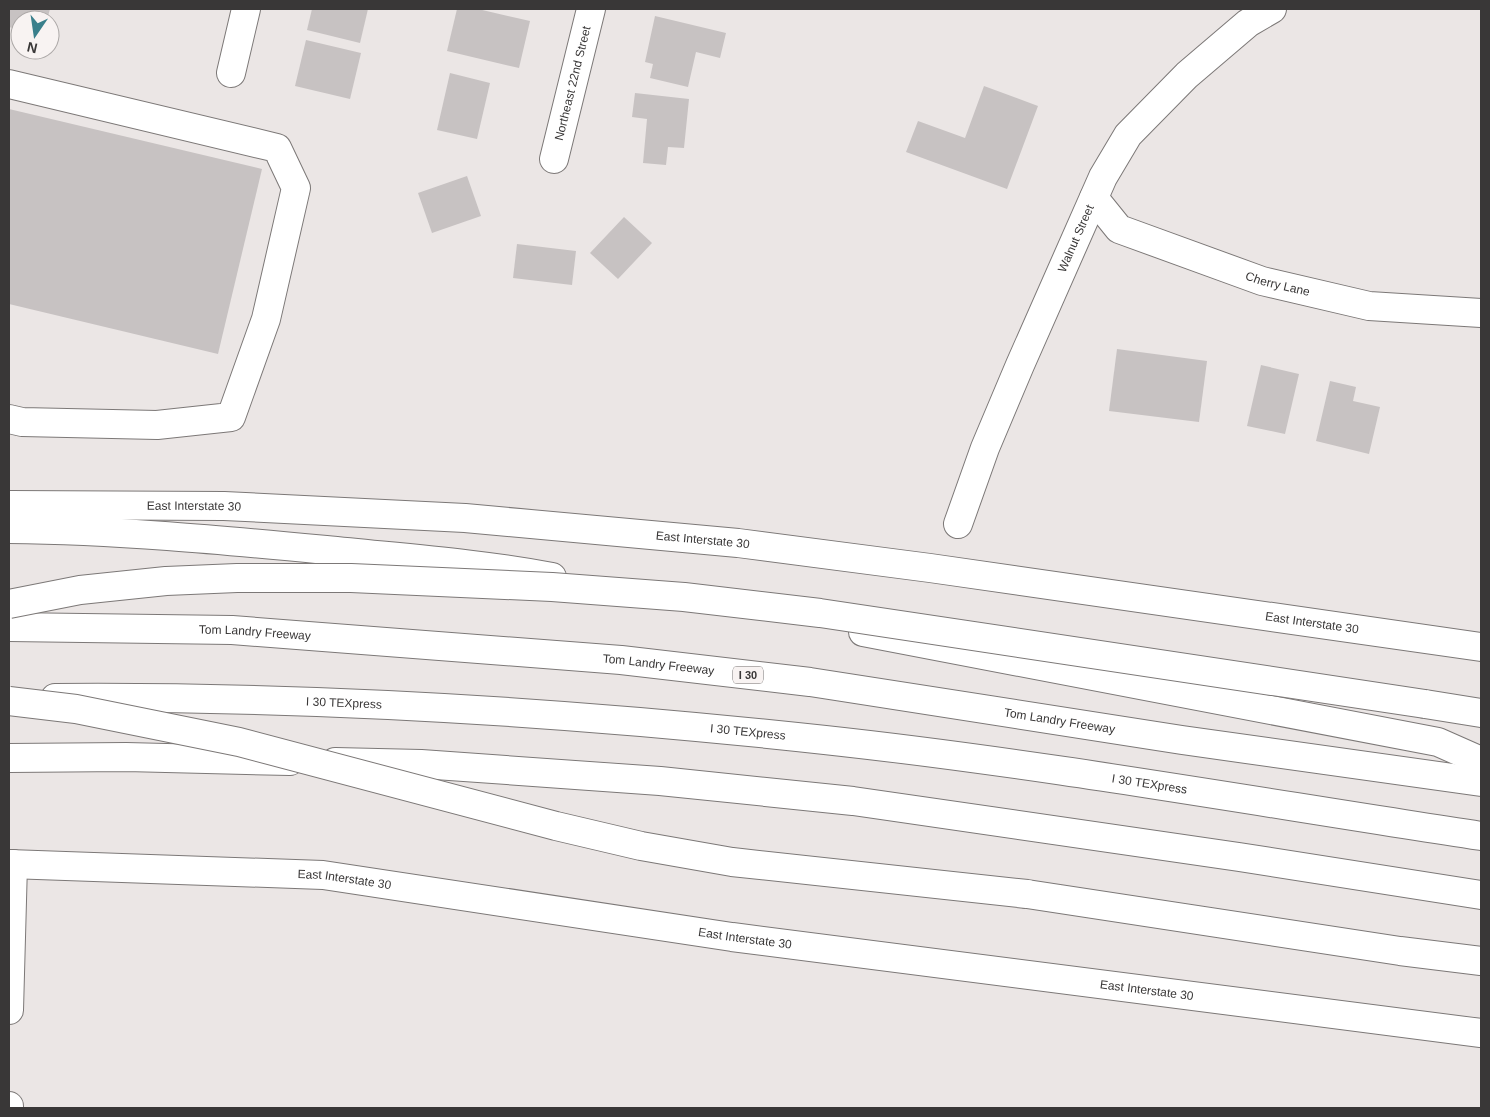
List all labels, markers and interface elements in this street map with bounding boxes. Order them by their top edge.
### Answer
north arrow [10,10,60,60]
street label: Northeast 22nd Street [552,24,594,142]
text: N [25,39,39,57]
street label: Walnut Street [1055,202,1097,274]
street label: Cherry Lane [1244,269,1312,299]
street label: East Interstate 30 [147,499,242,514]
street label: East Interstate 30 [655,529,751,551]
street label: East Interstate 30 [1264,609,1360,636]
street label: Tom Landry Freeway [199,623,311,643]
street label: Tom Landry Freeway [602,652,715,678]
road number: I 30 [733,666,763,684]
street label: I 30 TEXpress [306,695,382,712]
street label: Tom Landry Freeway [1003,705,1116,736]
street label: I 30 TEXpress [709,721,786,743]
street label: I 30 TEXpress [1111,771,1188,797]
street label: East Interstate 30 [297,867,393,892]
street label: East Interstate 30 [697,925,793,952]
street label: East Interstate 30 [1099,977,1195,1003]

